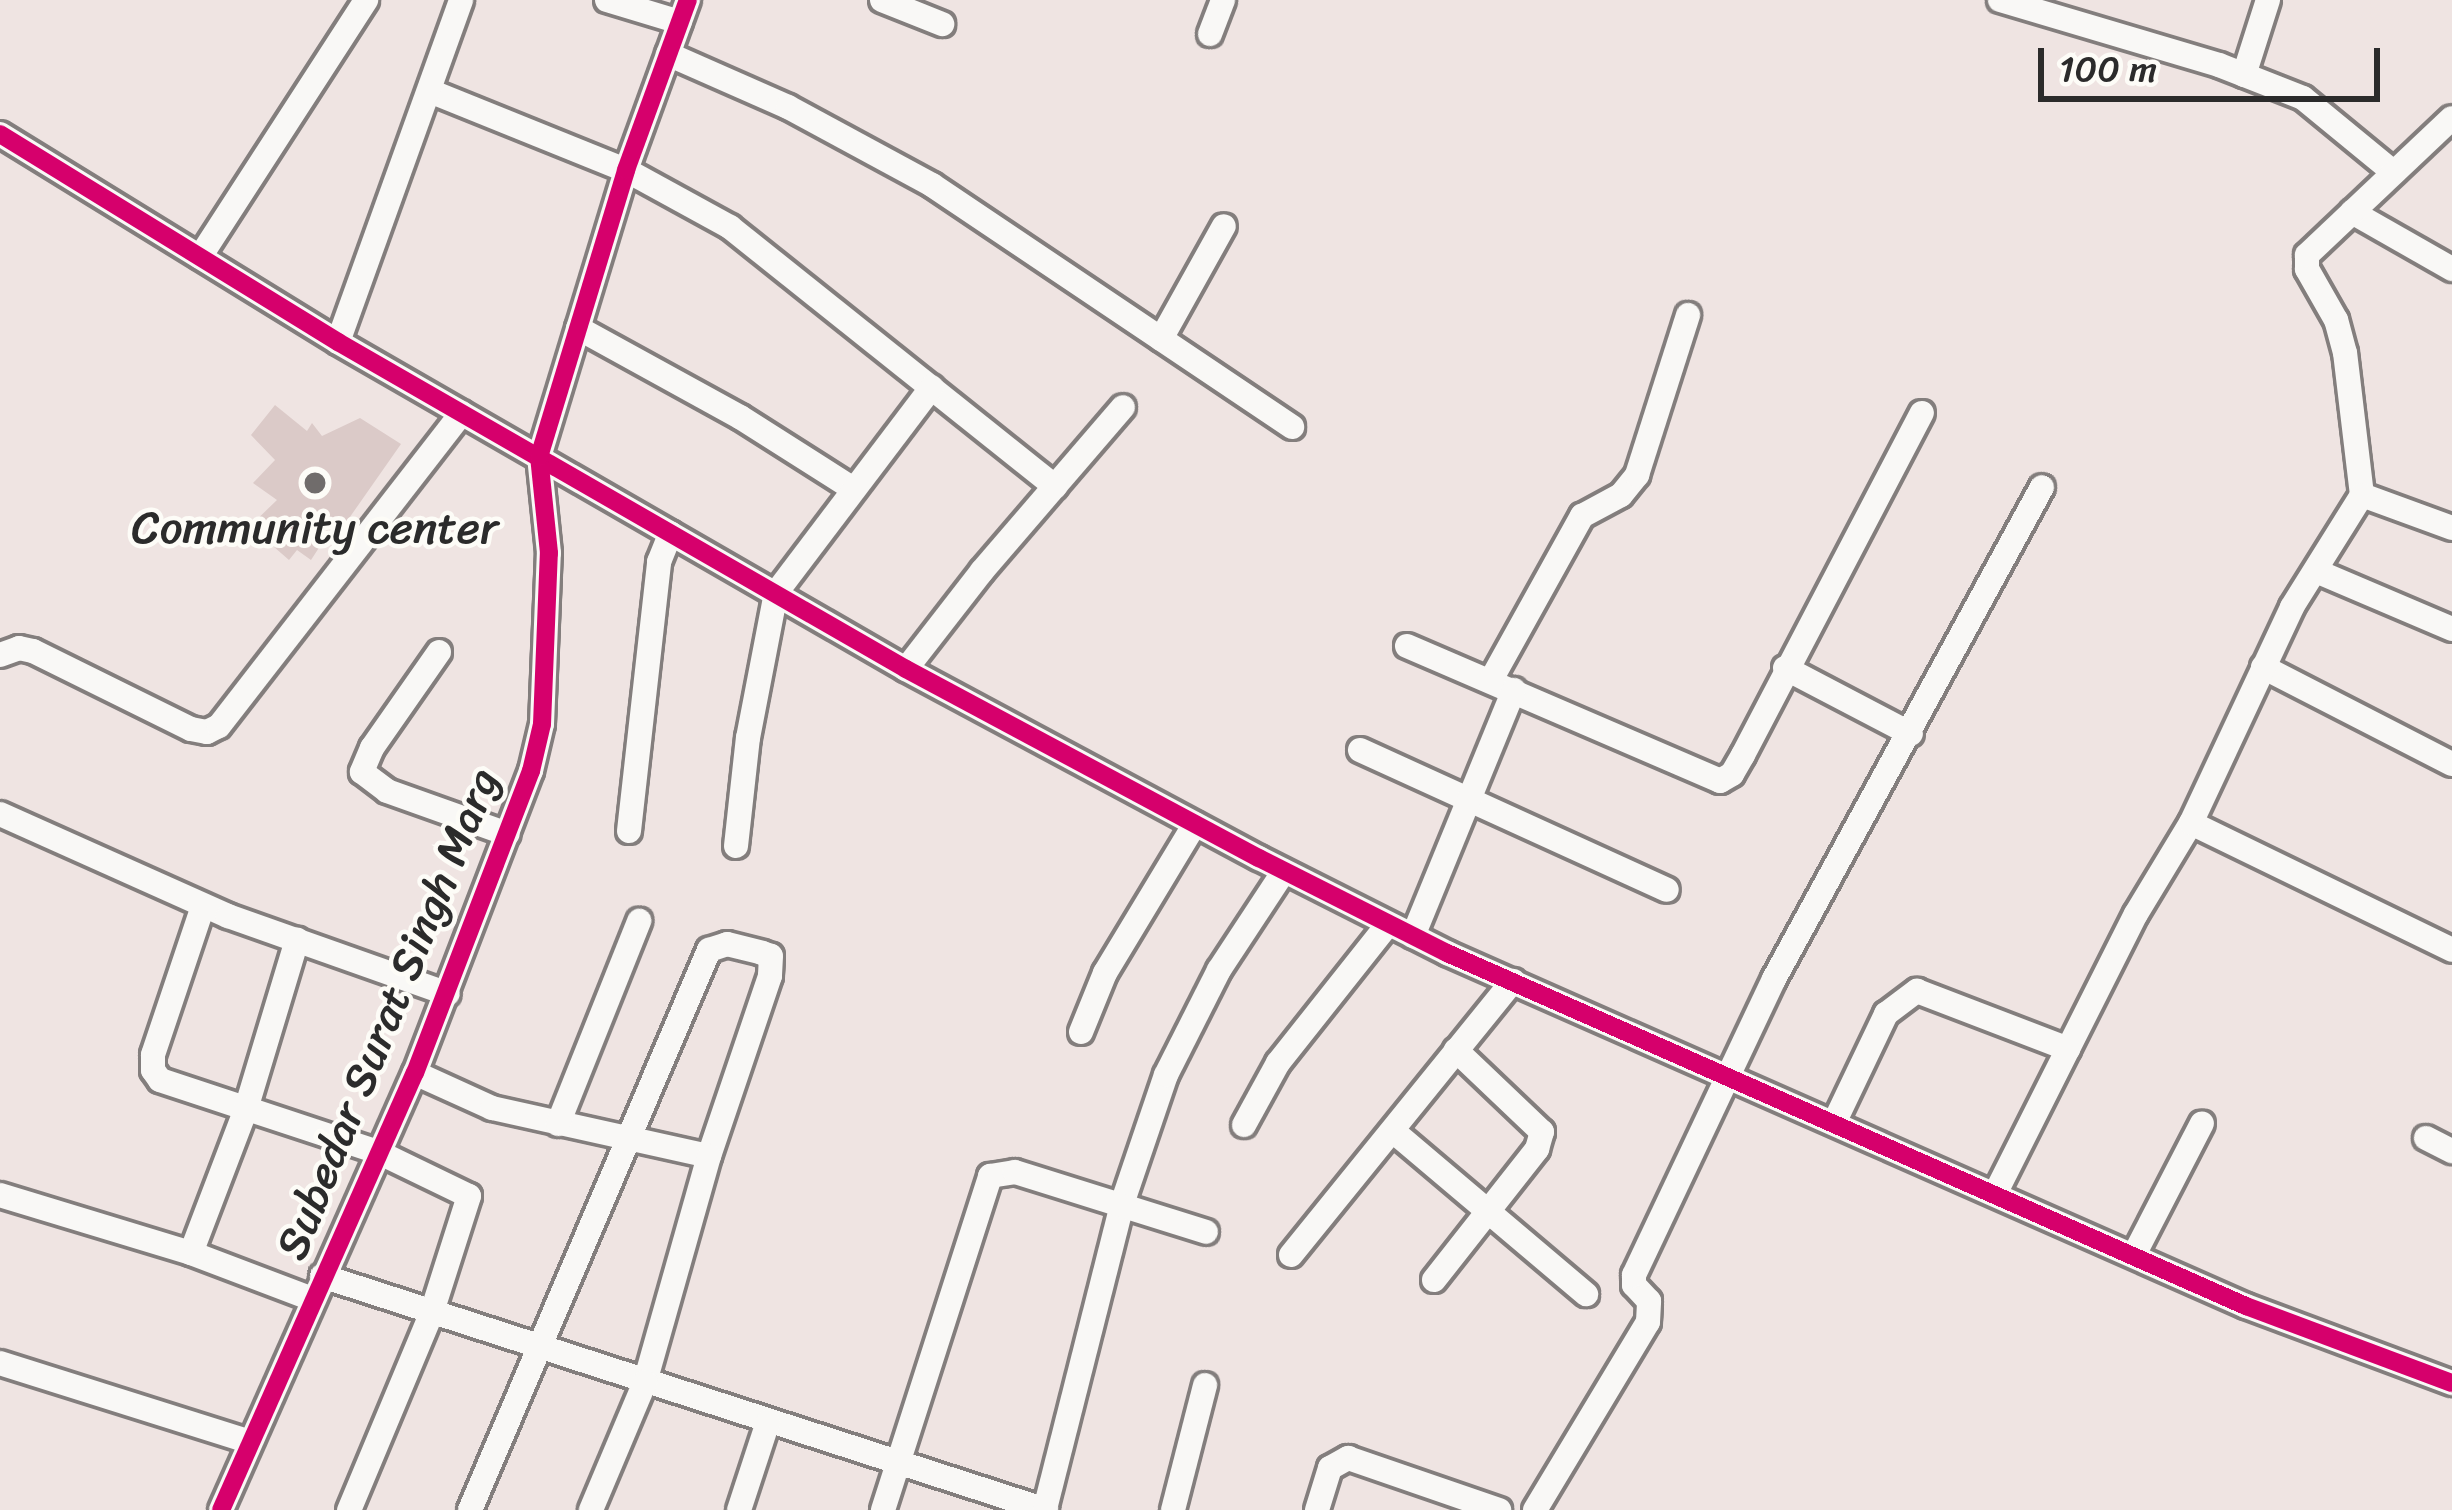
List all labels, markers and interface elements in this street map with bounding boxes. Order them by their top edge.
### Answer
scale bar [2044,24,2386,98]
text: 100 m [2059,37,2157,101]
marker: Community center [302,470,328,496]
place label: Community center [132,502,498,556]
street label: Subedar Surat Singh Marg [265,761,511,1267]

